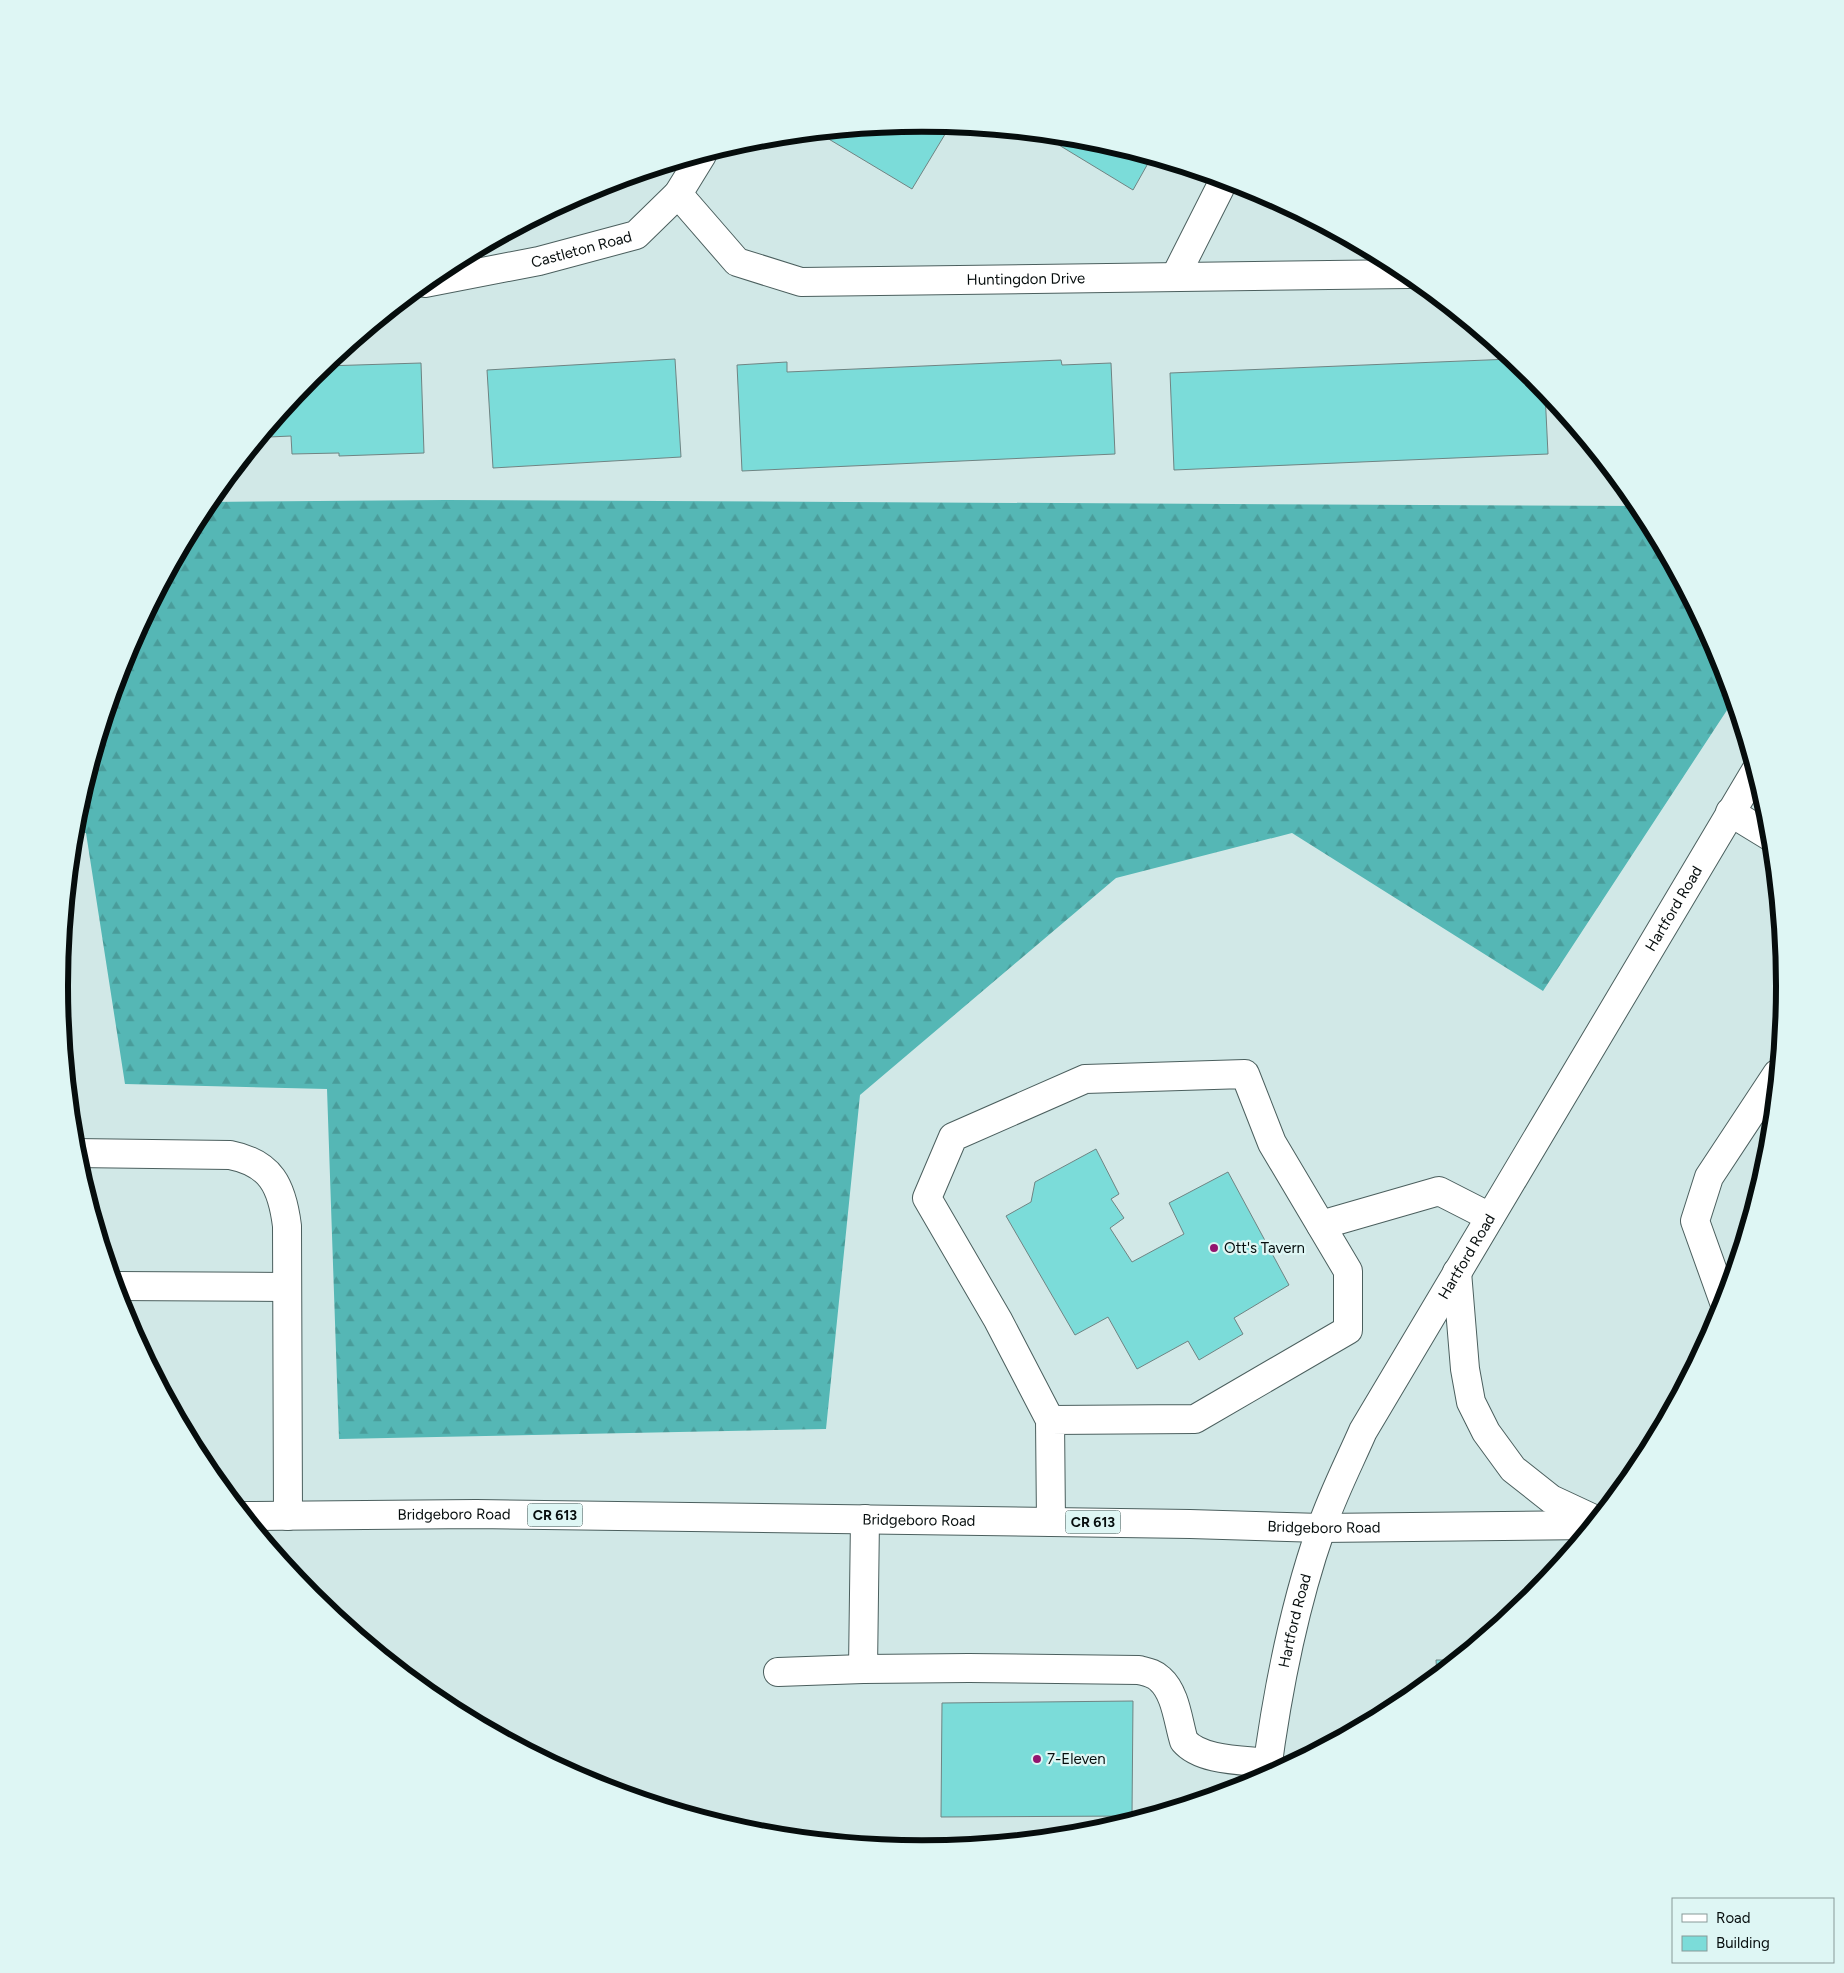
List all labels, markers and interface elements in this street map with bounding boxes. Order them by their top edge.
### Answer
street label: Castleton Road [530,228,634,271]
street label: Huntingdon Drive [966,269,1085,289]
street label: Hartford Road [1641,863,1706,954]
street label: Hartford Road [1434,1211,1499,1303]
place label: Ott's Tavern [1224,1239,1305,1257]
marker: Ott's Tavern [1208,1242,1220,1254]
road number: CR 613 [528,1504,582,1526]
street label: Bridgeboro Road [397,1505,511,1524]
street label: Bridgeboro Road [862,1510,976,1530]
road number: CR 613 [1066,1510,1120,1534]
street label: Bridgeboro Road [1267,1517,1381,1537]
street label: Hartford Road [1275,1572,1315,1669]
place label: 7-Eleven [1047,1750,1106,1768]
marker: 7-Eleven [1031,1753,1043,1765]
legend [1672,1898,1834,1963]
text: Road [1716,1909,1751,1927]
text: Building [1716,1934,1770,1952]

